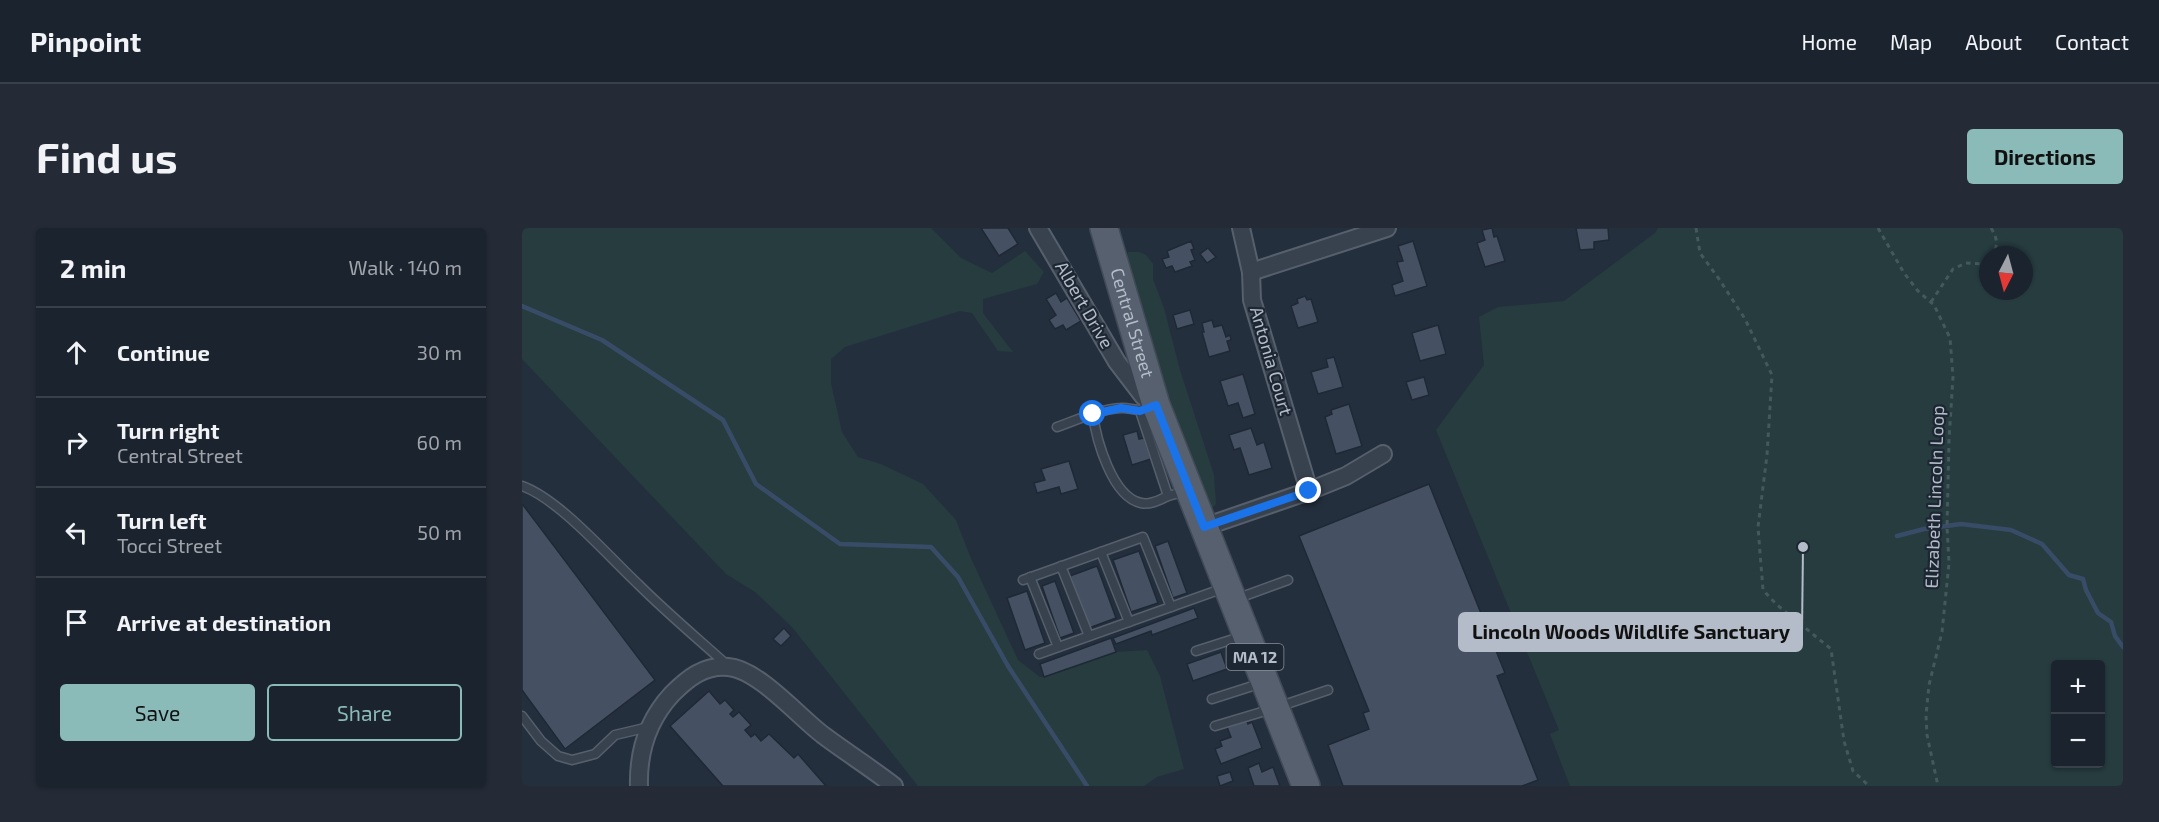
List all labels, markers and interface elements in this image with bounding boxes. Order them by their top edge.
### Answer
text: Pinpoint [30,24,141,58]
text: Home [1801,29,1857,54]
text: Map [1890,29,1932,54]
text: About [1965,29,2022,54]
text: Contact [2055,29,2129,54]
button: Directions [1967,129,2123,184]
text: Find us [36,131,178,181]
north arrow [1979,246,2033,300]
text: 2 min [60,252,126,283]
text: Walk · 140 m [348,255,462,279]
street label: Albert Drive [1051,257,1119,352]
street label: Central Street [1106,265,1159,380]
street label: Antonia Court [1246,304,1298,418]
icon: ahead [60,336,93,369]
text: Continue [117,339,210,365]
text: 30 m [417,340,462,364]
route start [1079,400,1105,426]
street label: Elizabeth Lincoln Loop [1920,405,1948,589]
text: Turn right [117,417,219,443]
icon: right [60,426,93,459]
text: 60 m [417,430,462,454]
text: Central Street [117,443,243,467]
route end [1295,477,1321,503]
text: Turn left [117,507,206,533]
icon: left [60,516,93,549]
text: 50 m [417,520,462,544]
text: Tocci Street [117,533,222,557]
icon: arrive [60,606,93,639]
text: Arrive at destination [117,609,331,635]
callout: Lincoln Woods Wildlife Sanctuary [1459,613,1802,651]
text: Lincoln Woods Wildlife Sanctuary [1472,619,1791,644]
road number: MA 12 [1226,644,1284,670]
map controls [2051,660,2105,768]
button: + [2051,660,2105,714]
button: Save [60,684,255,741]
button: Share [267,684,462,741]
button: − [2051,714,2105,768]

